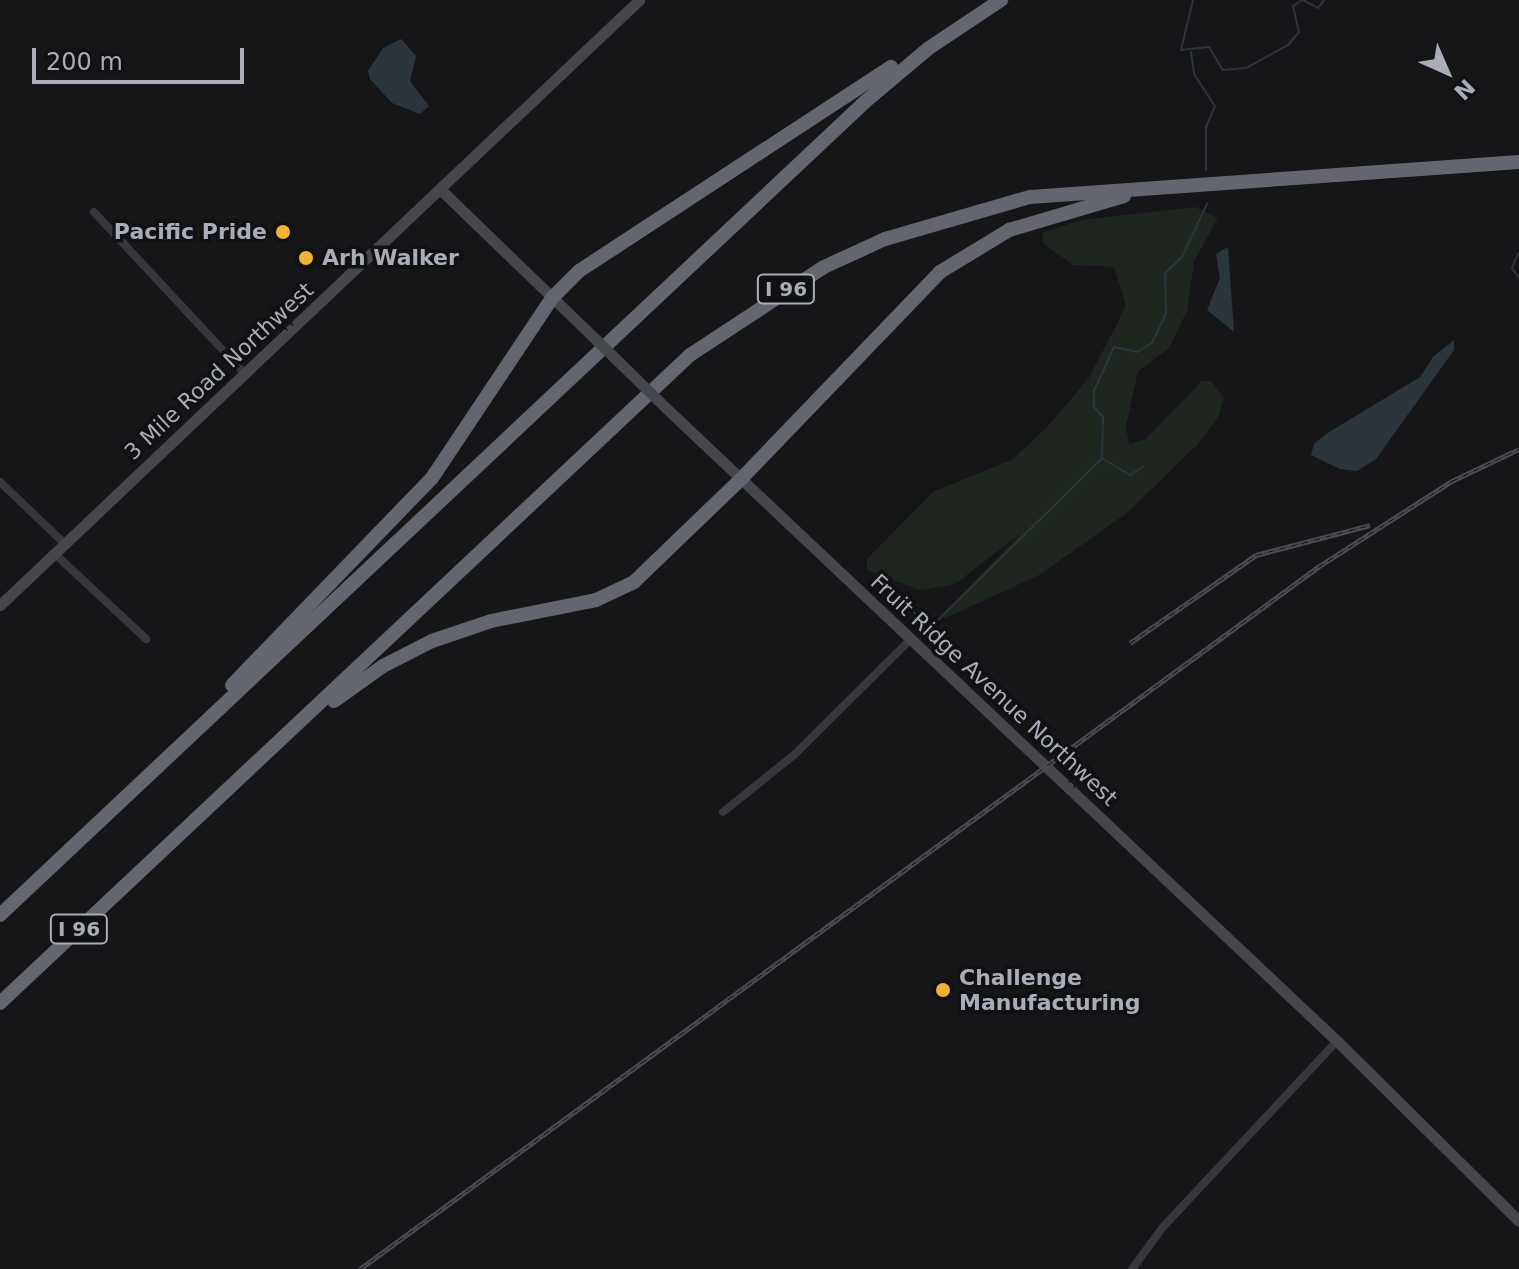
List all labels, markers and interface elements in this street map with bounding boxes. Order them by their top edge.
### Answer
scale bar [36,32,248,82]
north arrow [1407,32,1487,112]
text: 200 m [46,48,123,76]
text: N [1449,74,1480,105]
place label: Pacific Pride [114,219,267,245]
marker: Pacific Pride [274,223,292,241]
place label: Arh Walker [322,245,459,271]
marker: Arh Walker [297,249,315,267]
road number: I 96 [756,273,816,305]
street label: 3 Mile Road Northwest [119,277,319,465]
street label: Fruit Ridge Avenue Northwest [865,569,1123,811]
road number: I 96 [49,913,109,945]
place label: Challenge Manufacturing [959,964,1140,1016]
marker: Challenge Manufacturing [934,981,952,999]

